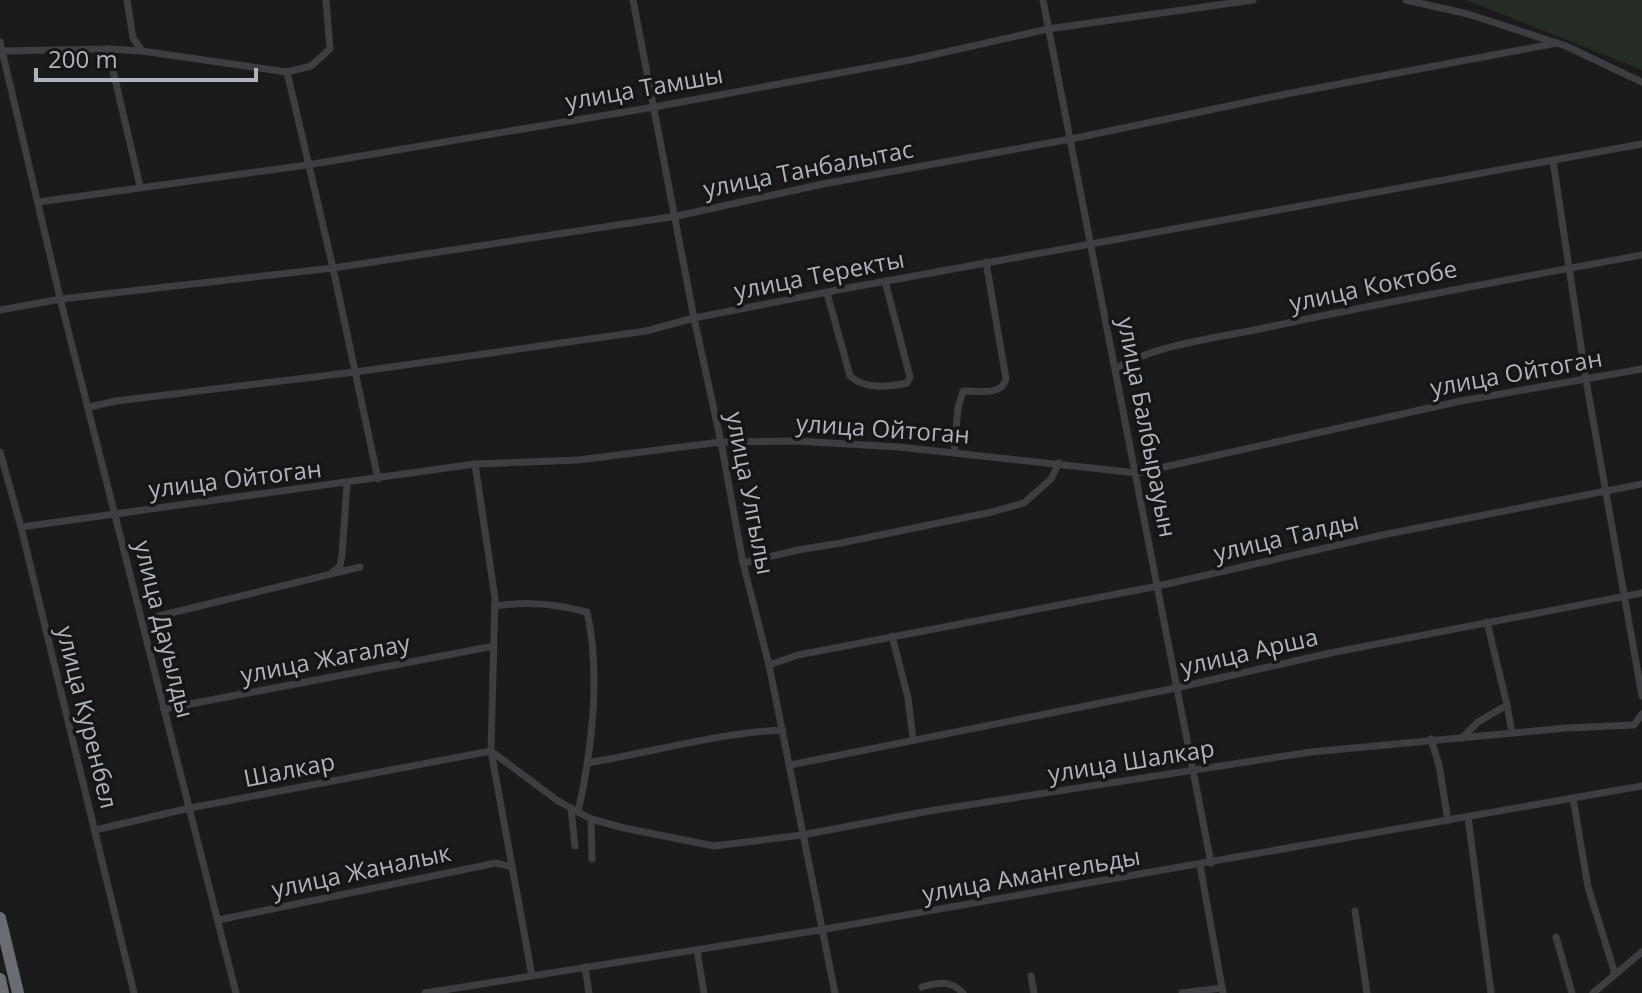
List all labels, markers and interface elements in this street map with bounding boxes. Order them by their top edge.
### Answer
scale bar [36,32,256,82]
text: 200 m [48,42,118,75]
street label: улица Тамшы [563,57,725,117]
street label: улица Танбалытас [700,131,916,205]
street label: улица Теректы [731,241,907,307]
street label: улица Коктобе [1286,251,1460,319]
street label: улица Балбырауын [1110,314,1186,540]
street label: улица Ойтоган [1427,341,1605,403]
street label: улица Ойтоган [795,405,971,451]
street label: улица Улгылы [719,409,783,577]
street label: улица Ойтоган [147,451,323,505]
street label: улица Талды [1210,503,1362,569]
street label: улица Дауылды [127,537,203,721]
street label: улица Арша [1177,619,1321,683]
street label: улица Куренбел [49,622,127,812]
street label: улица Жагалау [237,625,413,691]
street label: улица Шалкар [1046,731,1216,789]
street label: Шалкар [241,744,337,794]
street label: улица Жаналык [268,835,454,905]
street label: улица Амангельды [919,839,1143,909]

